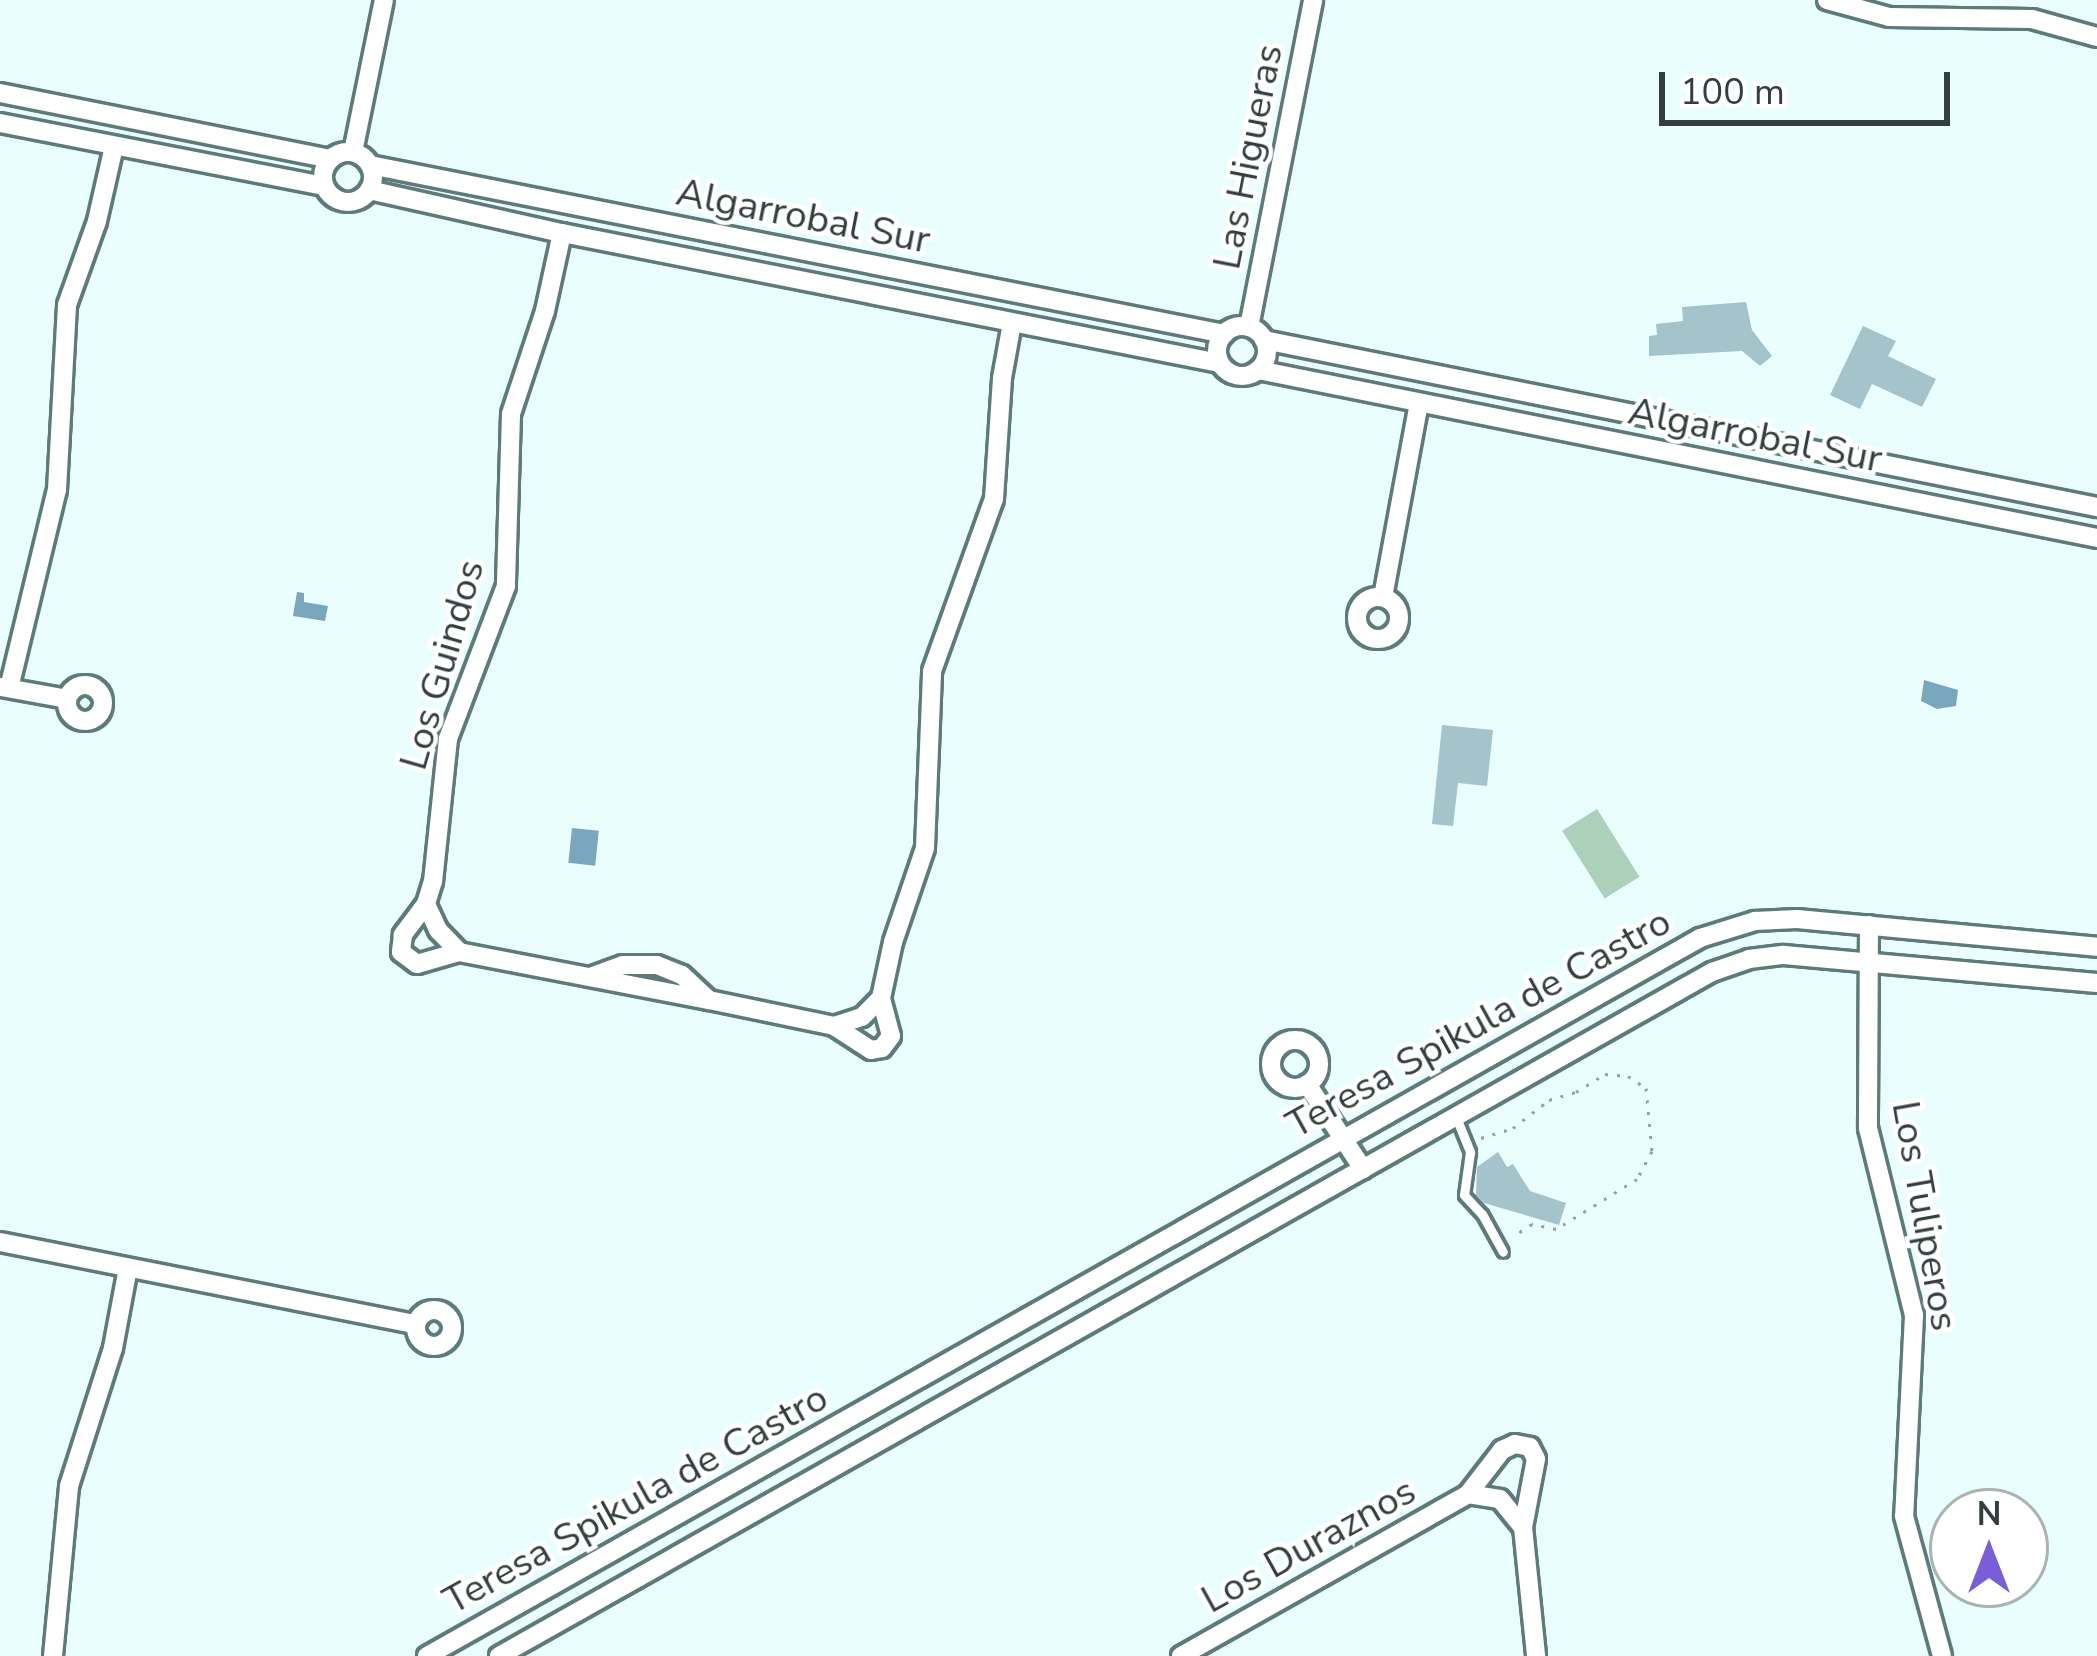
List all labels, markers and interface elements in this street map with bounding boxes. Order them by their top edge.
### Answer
street label: Las Higueras [1204,41,1294,273]
scale bar [1665,48,1956,122]
text: 100 m [1680,68,1785,117]
street label: Algarrobal Sur [672,169,934,265]
street label: Algarrobal Sur [1624,388,1886,484]
street label: Los Guindos [391,555,495,775]
street label: Teresa Spikula de Castro [1279,899,1679,1149]
street label: Los Tuliperos [1881,1098,1967,1334]
street label: Teresa Spikula de Castro [436,1375,836,1625]
street label: Los Duraznos [1194,1468,1424,1624]
north arrow [1929,1488,2049,1608]
text: N [1977,1492,2001,1537]

